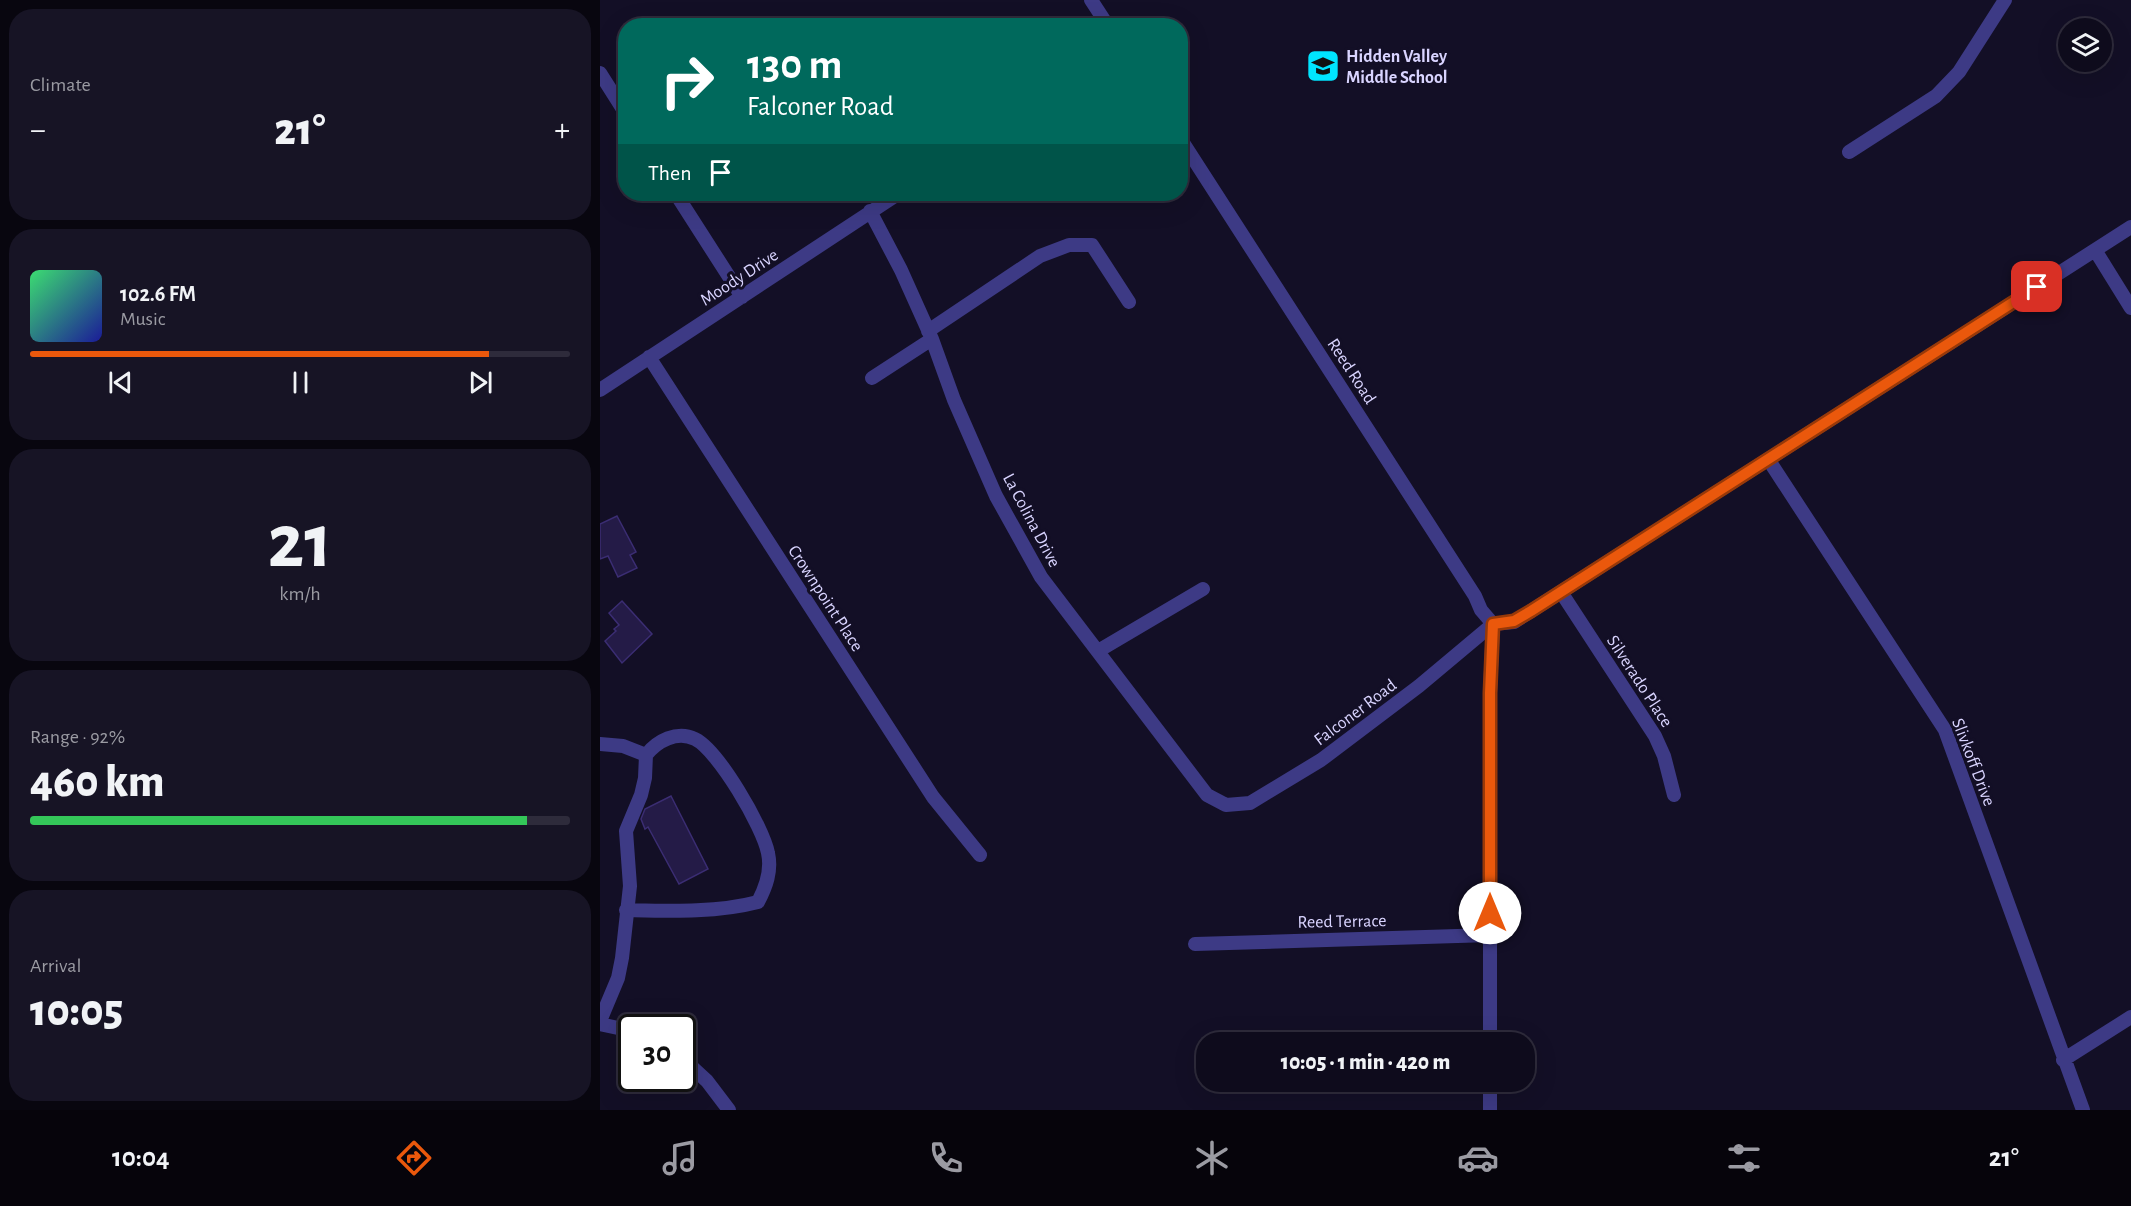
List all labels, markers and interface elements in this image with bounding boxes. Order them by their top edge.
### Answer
map controls [2058,18,2112,72]
button: layers [2058,18,2112,72]
icon: right [648,42,726,120]
text: 130 m [747,44,842,86]
school or university icon: Hidden Valley Middle School [1305,48,1341,84]
place label: Hidden Valley Middle School [1346,48,1448,87]
text: Climate [30,75,91,95]
text: Falconer Road [747,93,894,120]
text: 21° [274,108,326,153]
text: − [30,114,46,147]
text: + [554,114,570,147]
icon: arrive [704,156,737,189]
text: Then [648,162,692,184]
street label: Moody Drive [697,246,782,310]
pin [2011,261,2062,312]
icon: arrive [2020,270,2053,303]
text: 102.6 FM [120,283,196,305]
text: Music [120,309,166,329]
street label: Reed Road [1323,336,1379,407]
icon: previous [104,366,137,399]
icon: pause [284,366,317,399]
icon: next [464,366,497,399]
street label: La Colina Drive [999,471,1063,570]
text: 21 [268,504,332,582]
street label: Crownpoint Place [784,542,866,655]
text: km/h [279,584,321,604]
street label: Silverado Place [1603,632,1675,731]
street label: Falconer Road [1311,676,1400,749]
street label: Slivkoff Drive [1948,716,1998,809]
text: Range · 92% [30,727,125,747]
text: 460 km [30,760,165,805]
position arrow [1458,881,1522,945]
street label: Reed Terrace [1297,912,1387,932]
text: Arrival [30,956,81,976]
text: 10:05 [30,989,123,1034]
speed limit sign: 30 [618,1014,696,1092]
text: 10:05 · 1 min · 420 m [1281,1051,1450,1073]
icon: directions [393,1137,435,1179]
icon: music [659,1137,701,1179]
icon: phone [925,1137,967,1179]
icon: climate [1191,1137,1233,1179]
icon: car [1457,1137,1499,1179]
icon: filters [1723,1137,1765,1179]
text: 10:04 [112,1144,170,1171]
text: 21° [1989,1144,2019,1171]

